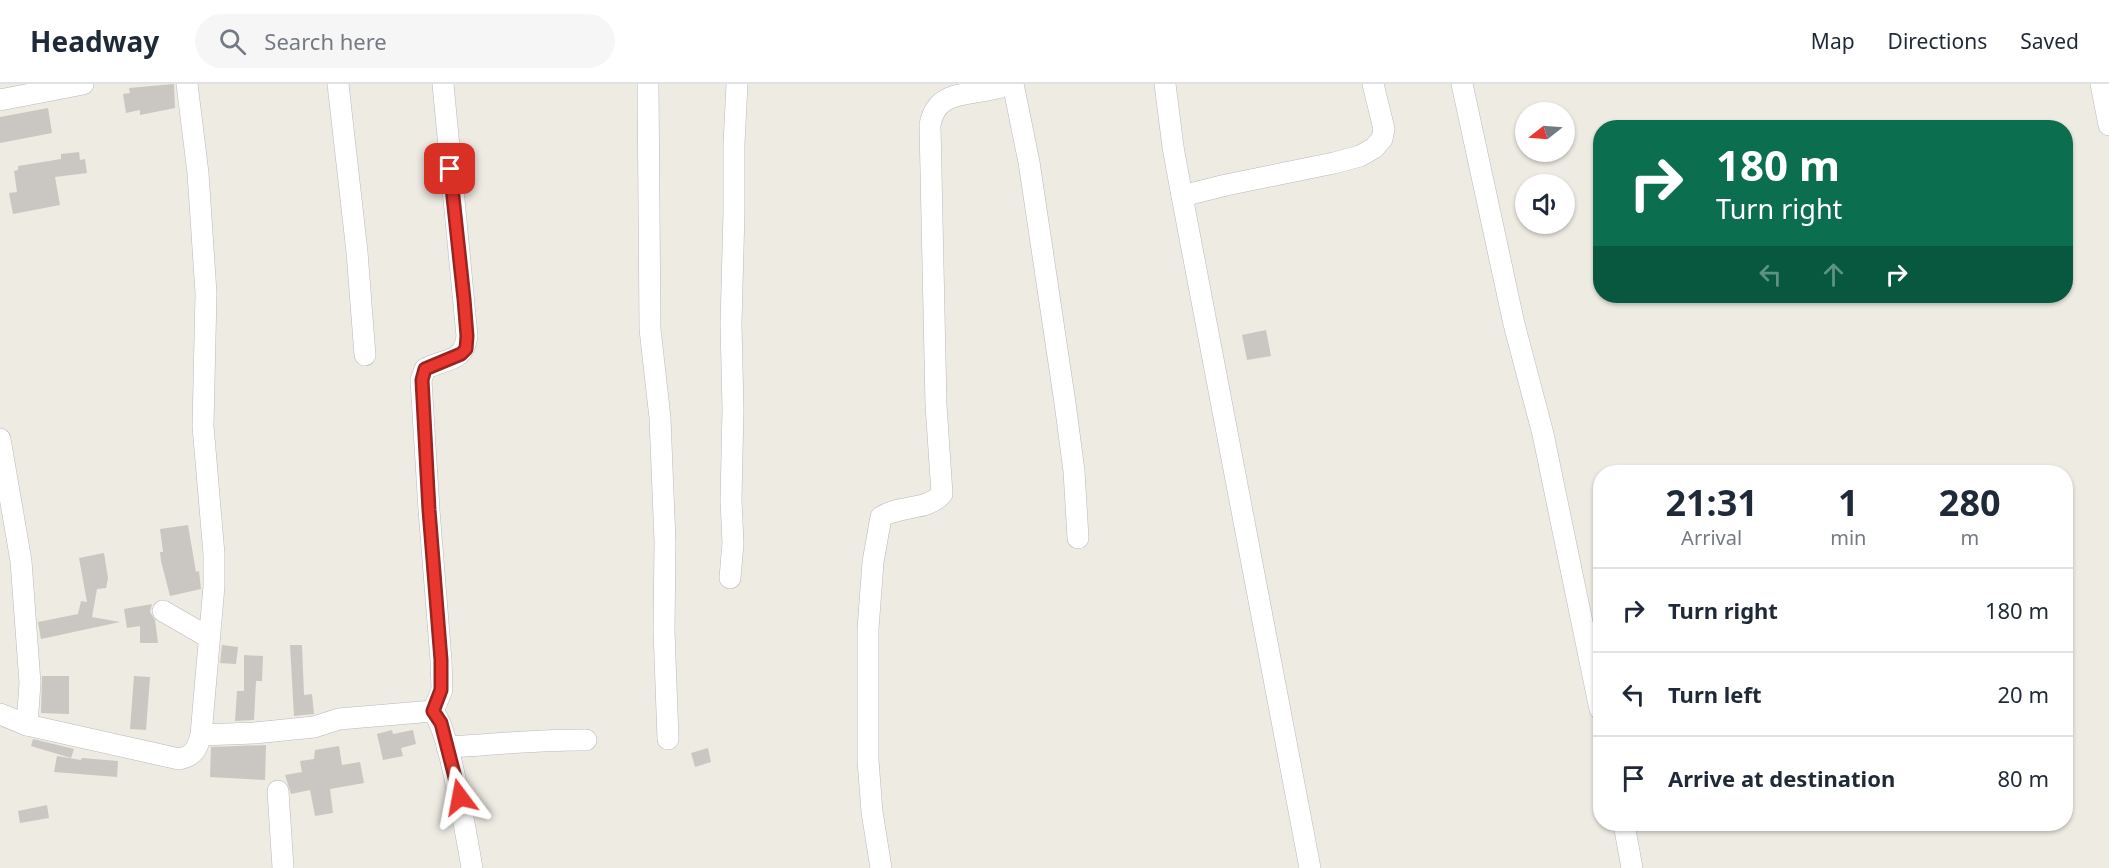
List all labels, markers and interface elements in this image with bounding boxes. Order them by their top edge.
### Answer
search box [195,14,615,68]
text: Headway [30,22,159,60]
icon: search [216,25,249,58]
text: Search here [264,26,387,56]
text: Map [1811,27,1855,55]
text: Directions [1888,27,1987,55]
text: Saved [2020,27,2079,55]
north arrow [1515,102,1575,162]
map controls [1515,102,1575,234]
text: 180 m [1716,136,1840,193]
pin [424,143,475,194]
icon: right [1617,144,1695,222]
icon: arrive [433,152,466,185]
button: sound [1515,174,1575,234]
text: Turn right [1716,190,1842,227]
icon: left [1754,258,1787,291]
icon: ahead [1817,258,1850,291]
icon: right [1880,258,1913,291]
text: 21:31 [1665,478,1758,527]
text: 1 [1838,478,1859,527]
text: 280 [1939,478,2001,527]
text: Arrival [1681,524,1742,551]
text: min [1830,524,1866,551]
text: m [1960,524,1979,551]
icon: right [1617,594,1650,627]
text: Turn right [1668,595,1778,625]
text: 180 m [1985,595,2049,625]
icon: left [1617,678,1650,711]
text: Turn left [1668,679,1762,709]
text: 20 m [1998,679,2049,709]
icon: arrive [1617,762,1650,795]
text: Arrive at destination [1668,763,1895,793]
text: 80 m [1998,763,2049,793]
position arrow [428,765,492,829]

